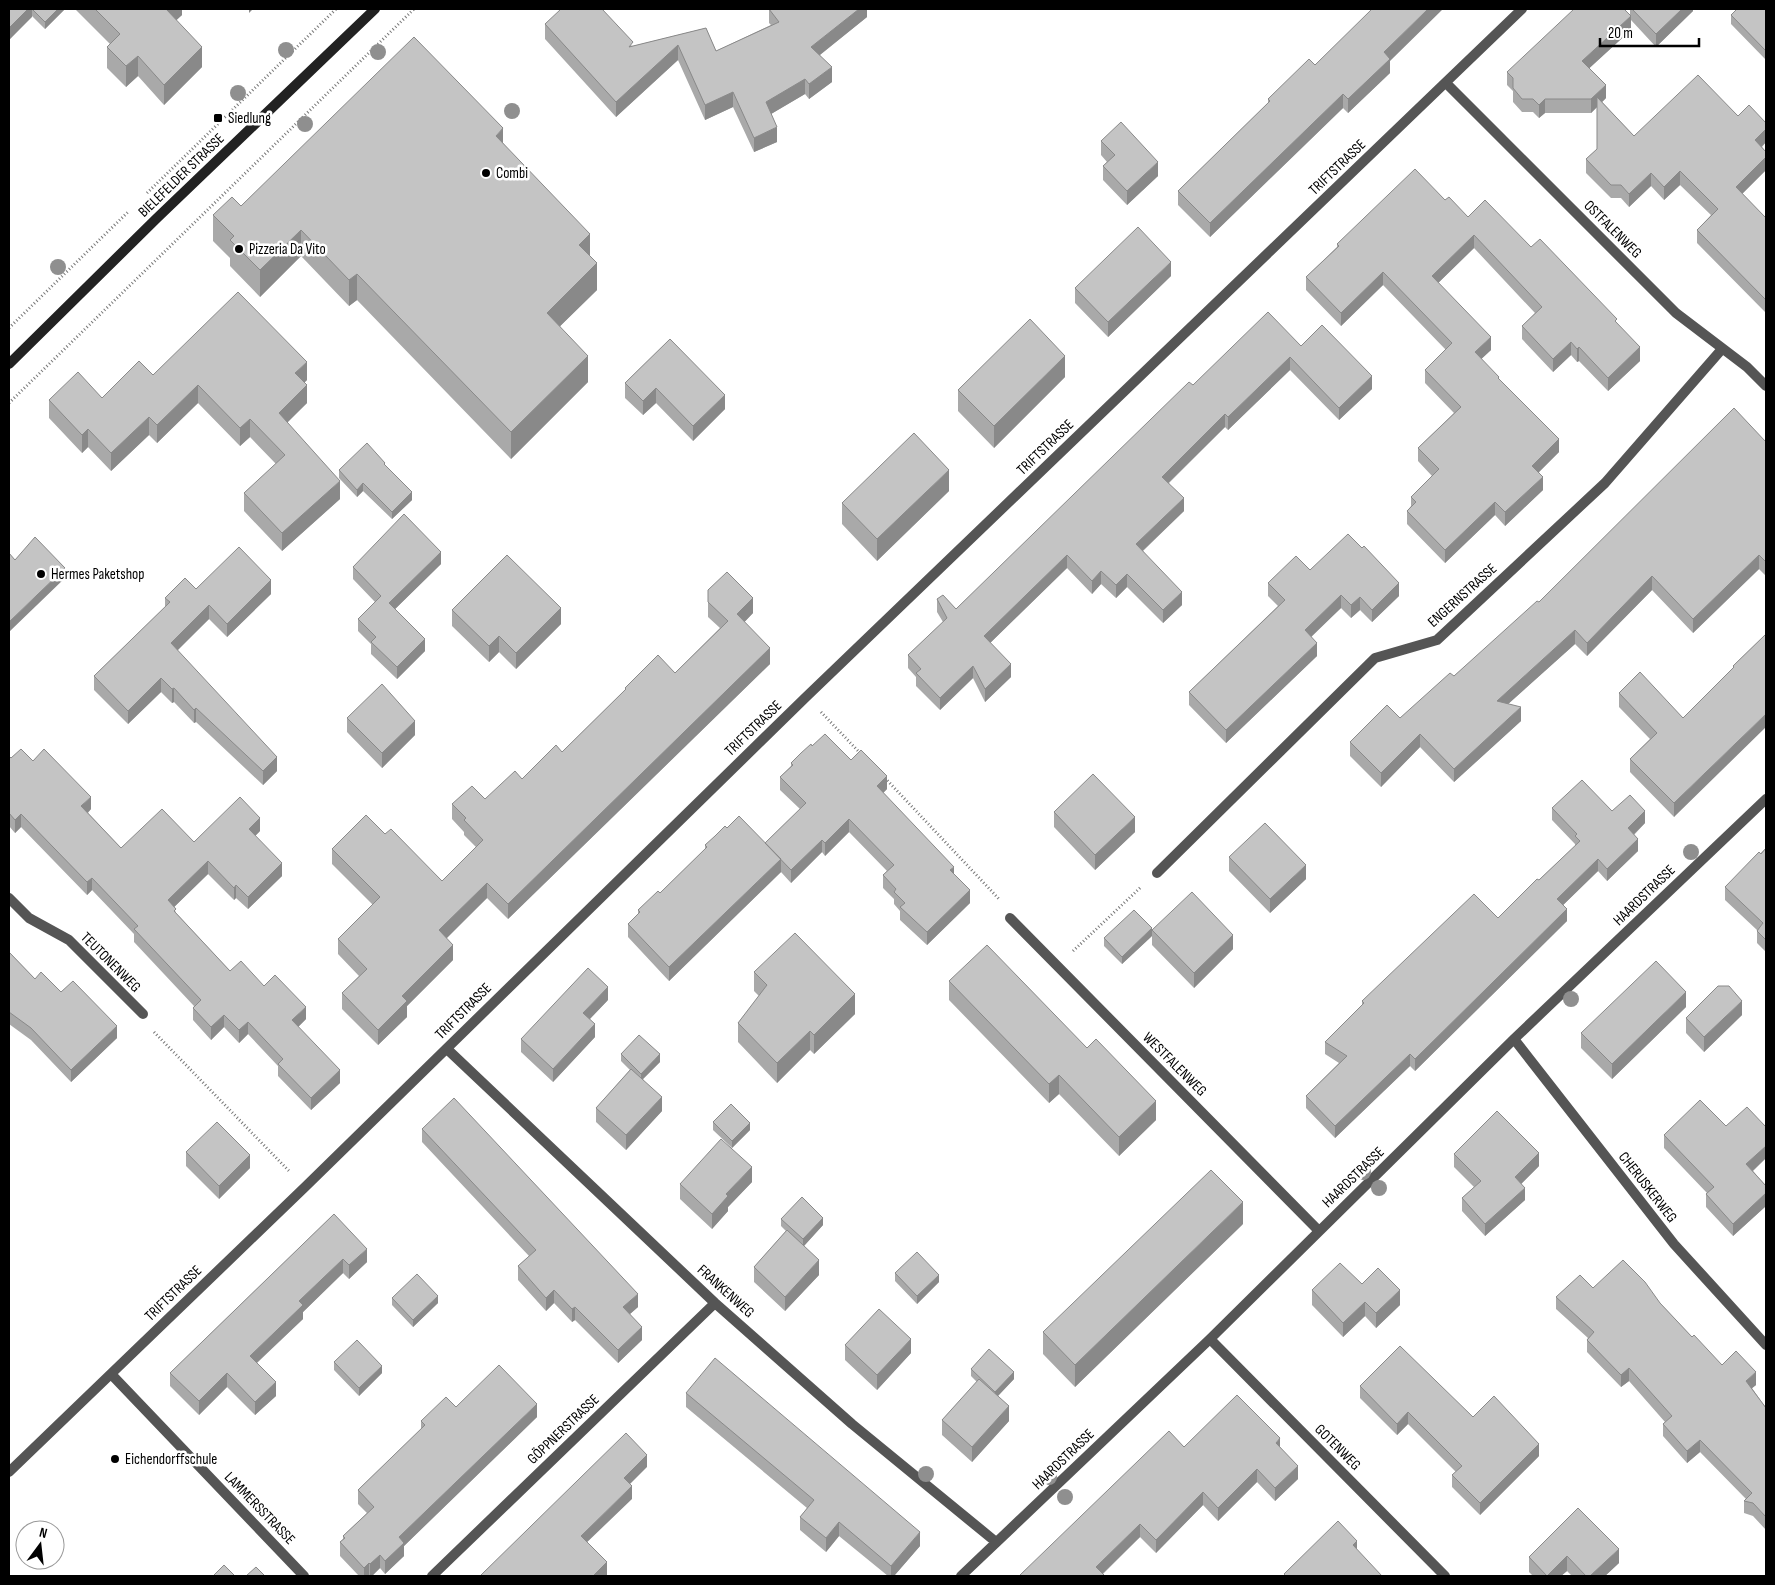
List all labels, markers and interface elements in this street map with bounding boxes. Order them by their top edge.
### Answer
scale bar [1600,15,1699,47]
text: 20 m [1608,24,1633,43]
place label: Siedlung [228,109,271,128]
marker: Siedlung [212,112,224,124]
street label: BIELEFELDER STRASSE [134,129,228,221]
street label: TRIFTSTRASSE [1305,135,1370,199]
place label: Combi [496,164,528,183]
marker: Combi [480,167,492,179]
street label: OSTFALENWEG [1580,196,1646,262]
place label: Pizzeria Da Vito [249,240,326,259]
marker: Pizzeria Da Vito [233,243,245,255]
street label: TRIFTSTRASSE [1013,415,1078,479]
street label: ENGERNSTRASSE [1424,559,1501,631]
place label: Hermes Paketshop [51,565,144,584]
marker: Hermes Paketshop [35,568,47,580]
street label: TRIFTSTRASSE [721,696,786,760]
street label: HAARDSTRASSE [1609,861,1679,930]
street label: TEUTONENWEG [76,928,145,997]
street label: TRIFTSTRASSE [431,979,496,1044]
street label: WESTFALENWEG [1139,1028,1211,1100]
street label: HAARDSTRASSE [1318,1143,1388,1212]
street label: CHERUSKERWEG [1614,1148,1681,1227]
street label: TRIFTSTRASSE [141,1261,206,1325]
street label: FRANKENWEG [693,1261,758,1322]
street label: GÖPPNERSTRASSE [523,1390,603,1468]
street label: GOTENWEG [1310,1420,1365,1475]
street label: HAARDSTRASSE [1028,1425,1098,1494]
place label: Eichendorffschule [125,1450,217,1469]
marker: Eichendorffschule [109,1453,121,1465]
street label: LAMMERSSTRASSE [220,1468,299,1549]
north arrow [15,1520,65,1570]
text: N [37,1524,49,1542]

